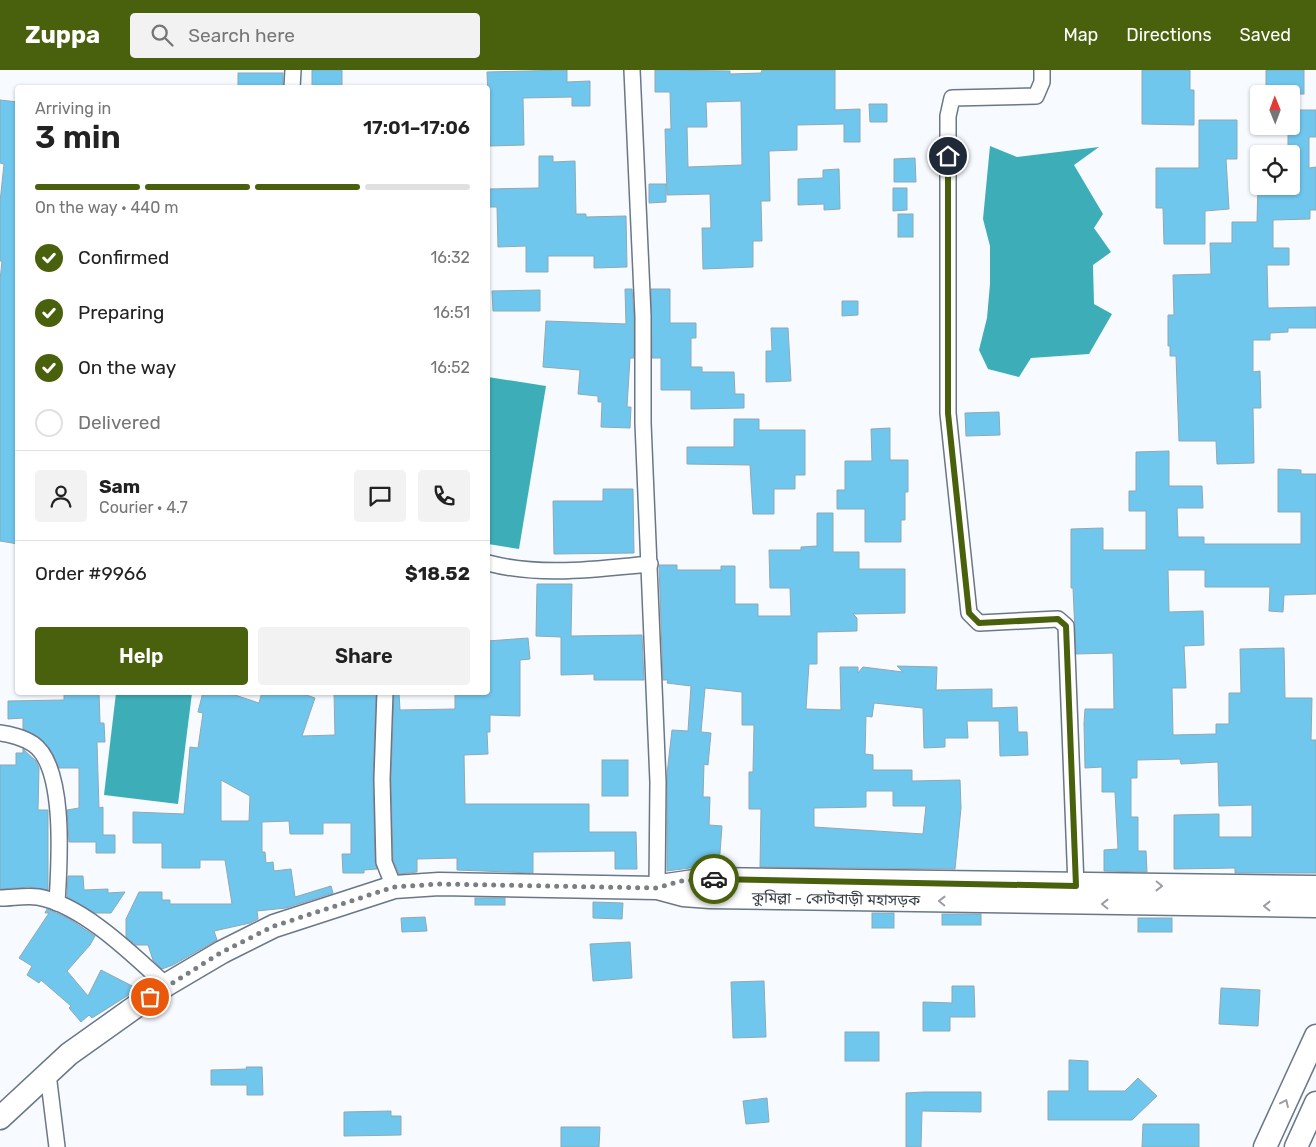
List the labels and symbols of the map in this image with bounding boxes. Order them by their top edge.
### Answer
north arrow [1250,85,1300,135]
pin [927,135,969,177]
courier [689,854,739,904]
one-way arrow [1156,881,1164,891]
street label: কুমিল্লা - কোটবাড়ী মহাসড়ক [751,889,921,909]
one-way arrow [938,896,946,906]
one-way arrow [1101,898,1109,909]
one-way arrow [1263,900,1271,911]
pin [129,976,171,1018]
one-way arrow [1279,1099,1290,1108]

